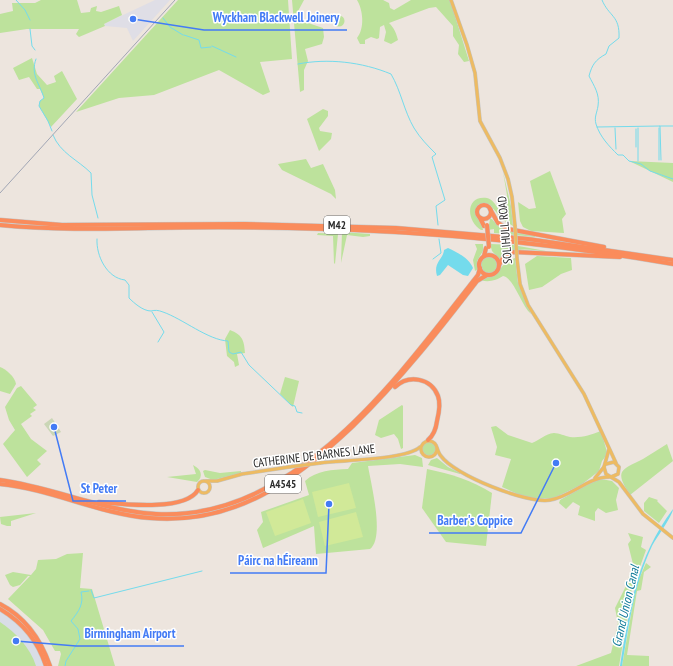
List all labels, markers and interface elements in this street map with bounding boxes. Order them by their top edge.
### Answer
callout: Wyckham Blackwell Joinery [204,5,347,30]
text: Wyckham Blackwell Joinery [212,9,340,26]
street label: SOLIHULL ROAD [494,196,515,265]
road number: M42 [324,216,350,234]
street label: CATHERINE DE BARNES LANE [252,441,376,470]
road number: A4545 [265,475,301,493]
callout: St Peter [73,476,126,501]
text: St Peter [81,480,118,497]
callout: Barber's Coppice [429,508,521,533]
text: Barber's Coppice [437,512,513,529]
callout: Páirc na hÉireann [230,548,326,573]
text: Páirc na hÉireann [238,552,318,569]
water label: Grand Union Canal [608,562,644,649]
callout: Birmingham Airport [76,621,184,646]
text: Birmingham Airport [84,625,176,642]

